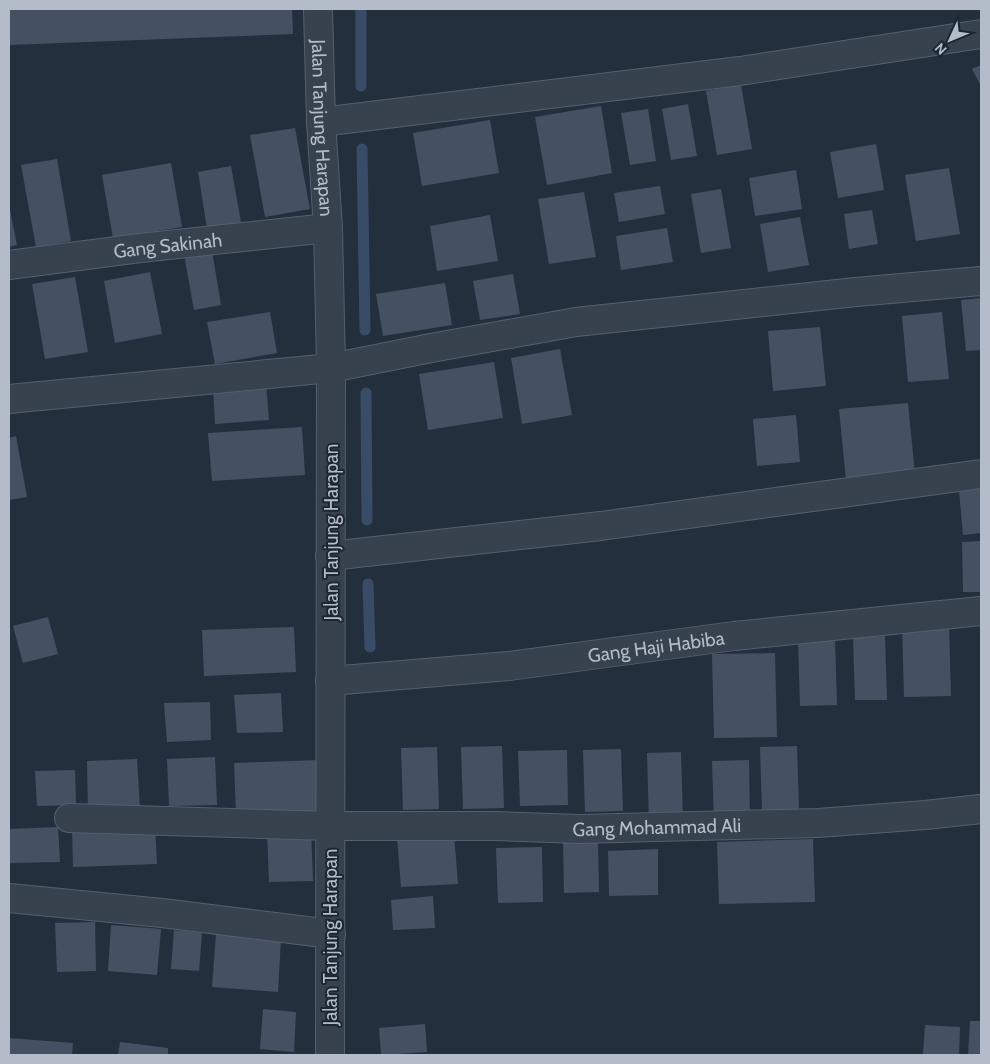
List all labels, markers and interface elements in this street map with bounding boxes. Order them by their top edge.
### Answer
north arrow [925,15,975,65]
street label: Jalan Tanjung Harapan [307,38,338,217]
text: N [931,39,951,59]
street label: Gang Sakinah [112,228,223,263]
street label: Jalan Tanjung Harapan [320,444,343,622]
street label: Gang Haji Habiba [586,626,726,667]
street label: Gang Mohammad Ali [572,814,741,841]
street label: Jalan Tanjung Harapan [319,849,342,1027]

